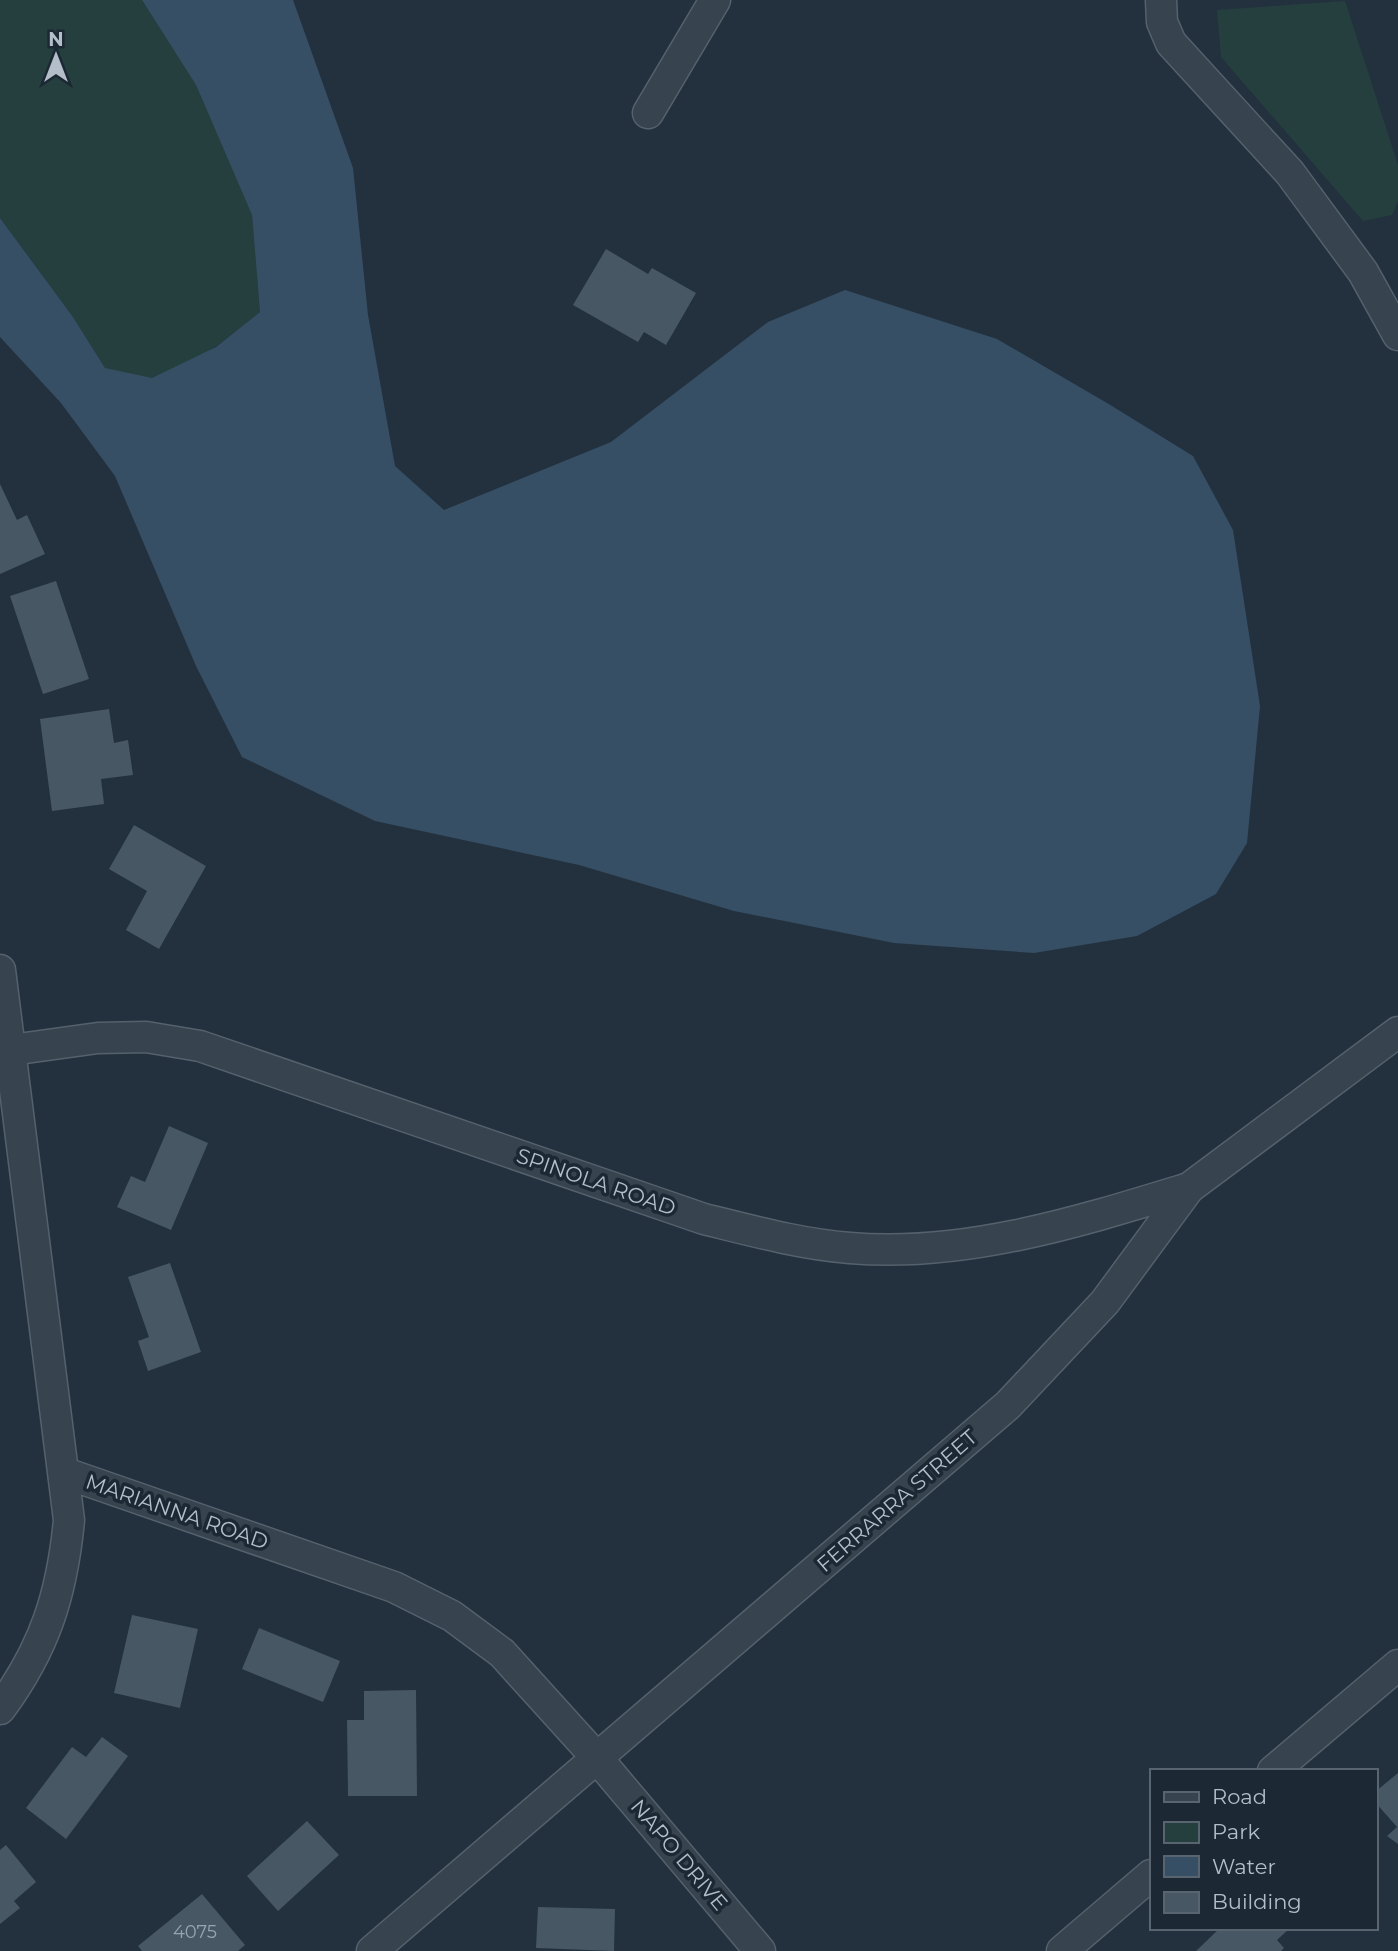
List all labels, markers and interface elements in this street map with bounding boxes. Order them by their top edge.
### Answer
north arrow [21,21,91,91]
text: N [48,28,64,51]
street label: SPINOLA ROAD [513,1143,679,1220]
street label: FERRARRA STREET [812,1424,982,1577]
street label: MARIANNA ROAD [83,1469,272,1555]
legend [1150,1769,1377,1930]
text: Road [1212,1784,1267,1809]
street label: NAPO DRIVE [626,1794,733,1915]
text: Park [1212,1819,1260,1844]
text: Water [1212,1854,1276,1879]
text: Building [1212,1889,1302,1914]
house number: 4075 [173,1921,217,1943]

